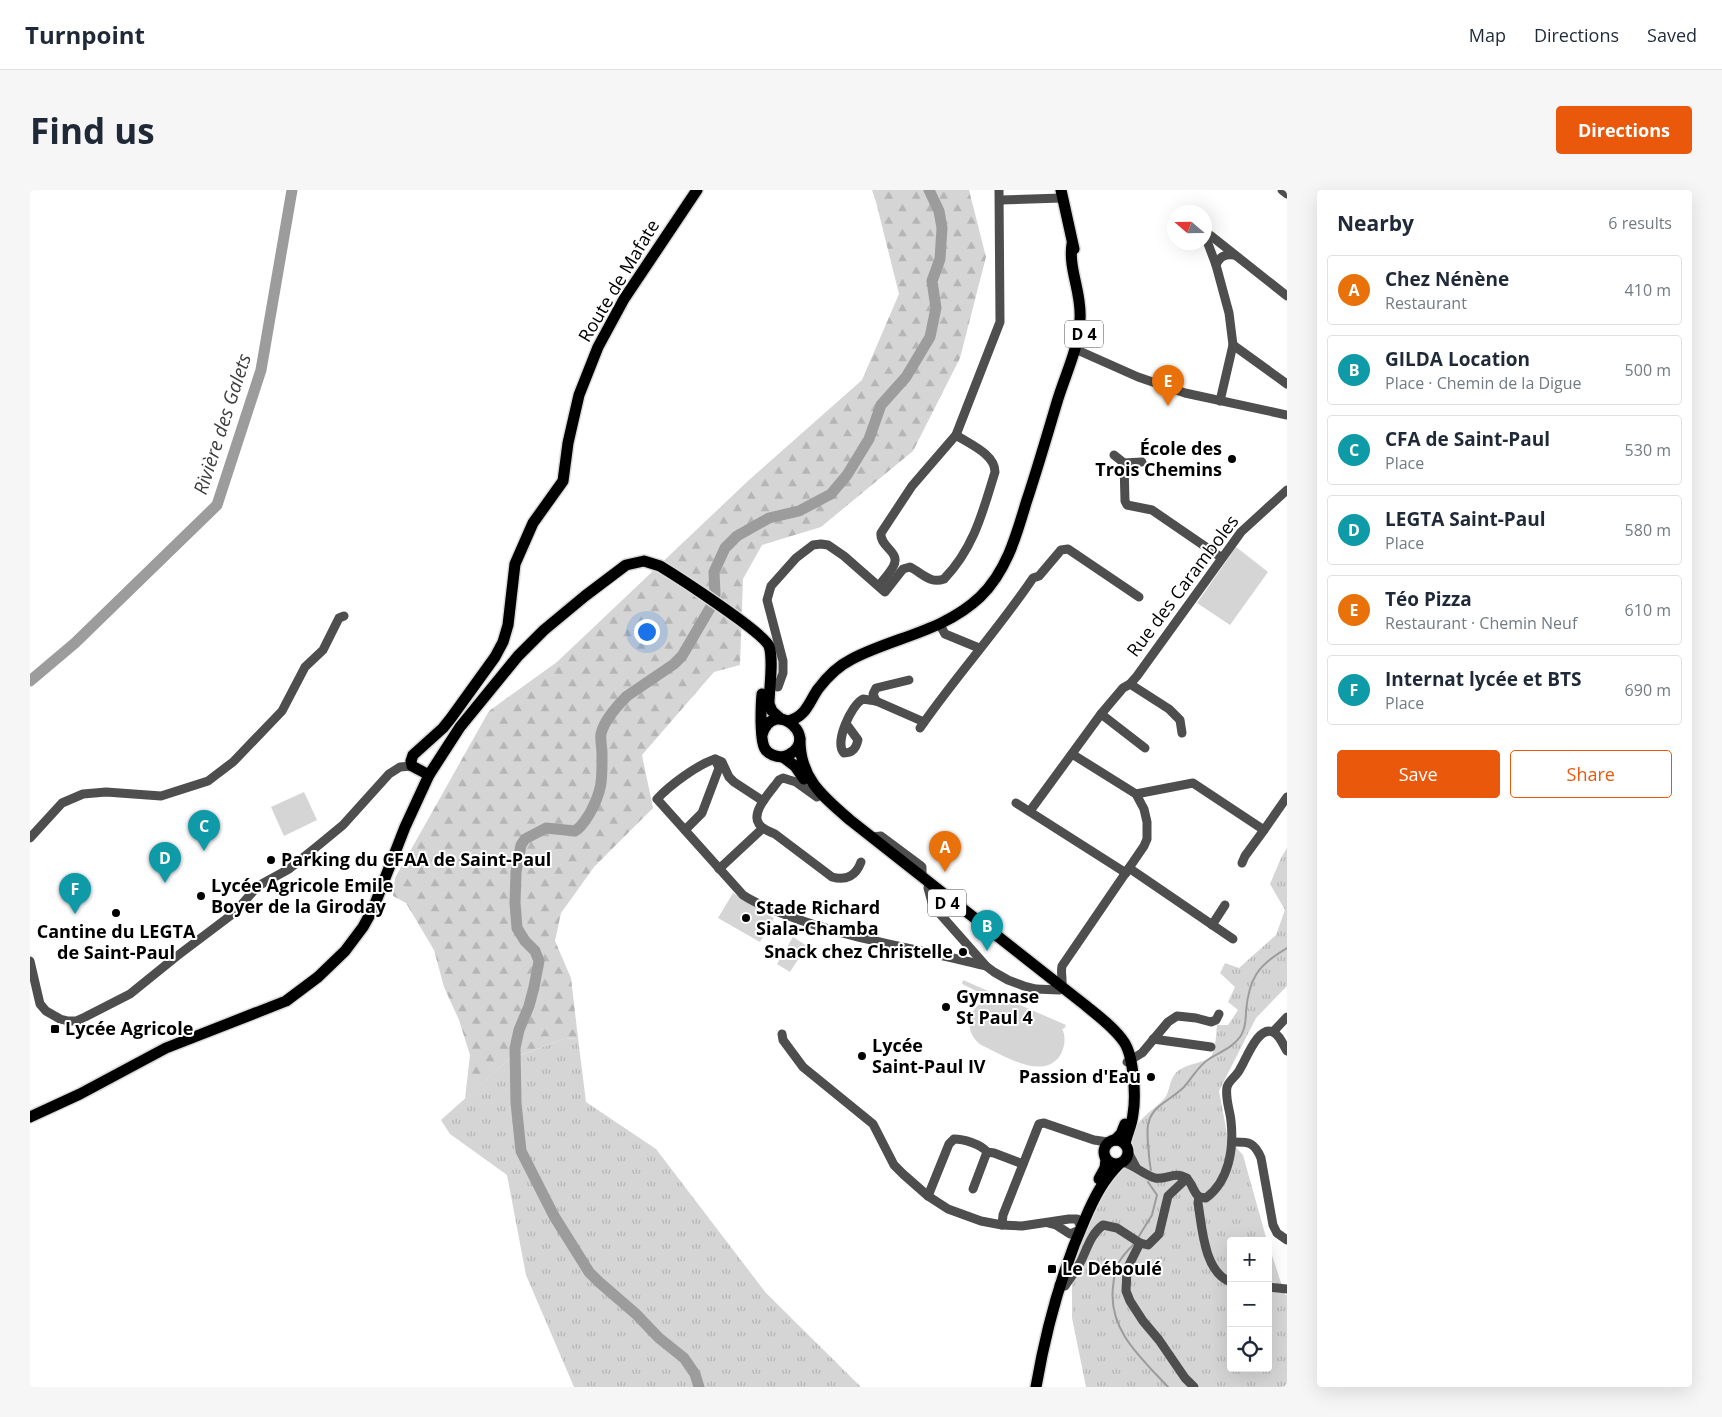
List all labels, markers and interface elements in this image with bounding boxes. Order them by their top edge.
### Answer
text: Turnpoint [25,18,145,51]
text: Map [1469,23,1506,47]
text: Directions [1534,23,1619,47]
text: Saved [1647,23,1697,47]
button: Directions [1556,106,1692,154]
text: Find us [30,107,155,154]
north arrow [1167,205,1212,250]
text: Nearby [1337,209,1414,237]
text: 6 results [1608,212,1672,234]
street label: Route de Mafate [572,215,664,346]
text: Chez Nénène [1385,266,1509,292]
text: A [1348,279,1360,301]
text: 410 m [1625,279,1671,301]
text: Restaurant [1385,292,1467,314]
road number: D 4 [1065,320,1103,348]
text: GILDA Location [1385,346,1530,372]
water label: Rivière des Galets [187,350,257,498]
text: B [1349,359,1359,381]
text: 500 m [1625,359,1671,381]
pin: E [1152,365,1184,406]
text: Place · Chemin de la Digue [1385,372,1582,394]
text: CFA de Saint-Paul [1385,426,1550,452]
place label: École des Trois Chemins [1095,436,1222,481]
text: C [1349,439,1359,461]
text: 530 m [1625,439,1671,461]
text: Place [1385,452,1424,474]
marker: École des Trois Chemins [1226,453,1238,465]
text: LEGTA Saint-Paul [1385,506,1545,532]
street label: Rue des Caramboles [1121,510,1243,661]
text: D [1348,519,1360,541]
text: 580 m [1625,519,1671,541]
text: Place [1385,532,1424,554]
text: Téo Pizza [1385,586,1472,612]
text: E [1350,599,1358,621]
text: 610 m [1625,599,1671,621]
text: Restaurant · Chemin Neuf [1385,612,1577,634]
your location [634,619,660,645]
text: Internat lycée et BTS [1385,666,1581,692]
text: F [1350,679,1358,701]
text: 690 m [1625,679,1671,701]
text: Place [1385,692,1424,714]
button: Save [1337,750,1500,798]
button: Share [1510,750,1672,798]
pin: C [188,810,220,851]
pin: A [929,831,961,872]
pin: D [149,842,181,883]
place label: Parking du CFAA de Saint-Paul [281,847,551,871]
marker: Parking du CFAA de Saint-Paul [265,854,277,866]
pin: F [59,873,91,914]
place label: Lycée Agricole Emile Boyer de la Giroday [211,873,393,918]
marker: Lycée Agricole Emile Boyer de la Giroday [195,890,207,902]
road number: D 4 [928,890,966,916]
place label: Stade Richard Siala-Chamba [756,895,880,940]
marker: Cantine du LEGTA de Saint-Paul [110,907,122,919]
pin: B [971,910,1003,951]
marker: Stade Richard Siala-Chamba [740,912,752,924]
place label: Cantine du LEGTA de Saint-Paul [37,919,196,964]
place label: Snack chez Christelle [764,939,953,963]
marker: Snack chez Christelle [957,946,969,958]
place label: Gymnase St Paul 4 [956,984,1039,1029]
marker: Gymnase St Paul 4 [940,1001,952,1013]
place label: Lycée Agricole [65,1016,193,1040]
marker: Lycée Agricole [49,1023,61,1035]
place label: Lycée Saint-Paul IV [872,1033,986,1078]
marker: Lycée Saint-Paul IV [856,1050,868,1062]
place label: Passion d'Eau [1019,1064,1141,1088]
marker: Passion d'Eau [1145,1071,1157,1083]
map controls [1227,1237,1272,1372]
button: + [1227,1237,1272,1282]
place label: Le Déboulé [1062,1256,1162,1280]
marker: Le Déboulé [1046,1263,1058,1275]
button: − [1227,1282,1272,1327]
button: locate [1227,1327,1272,1372]

